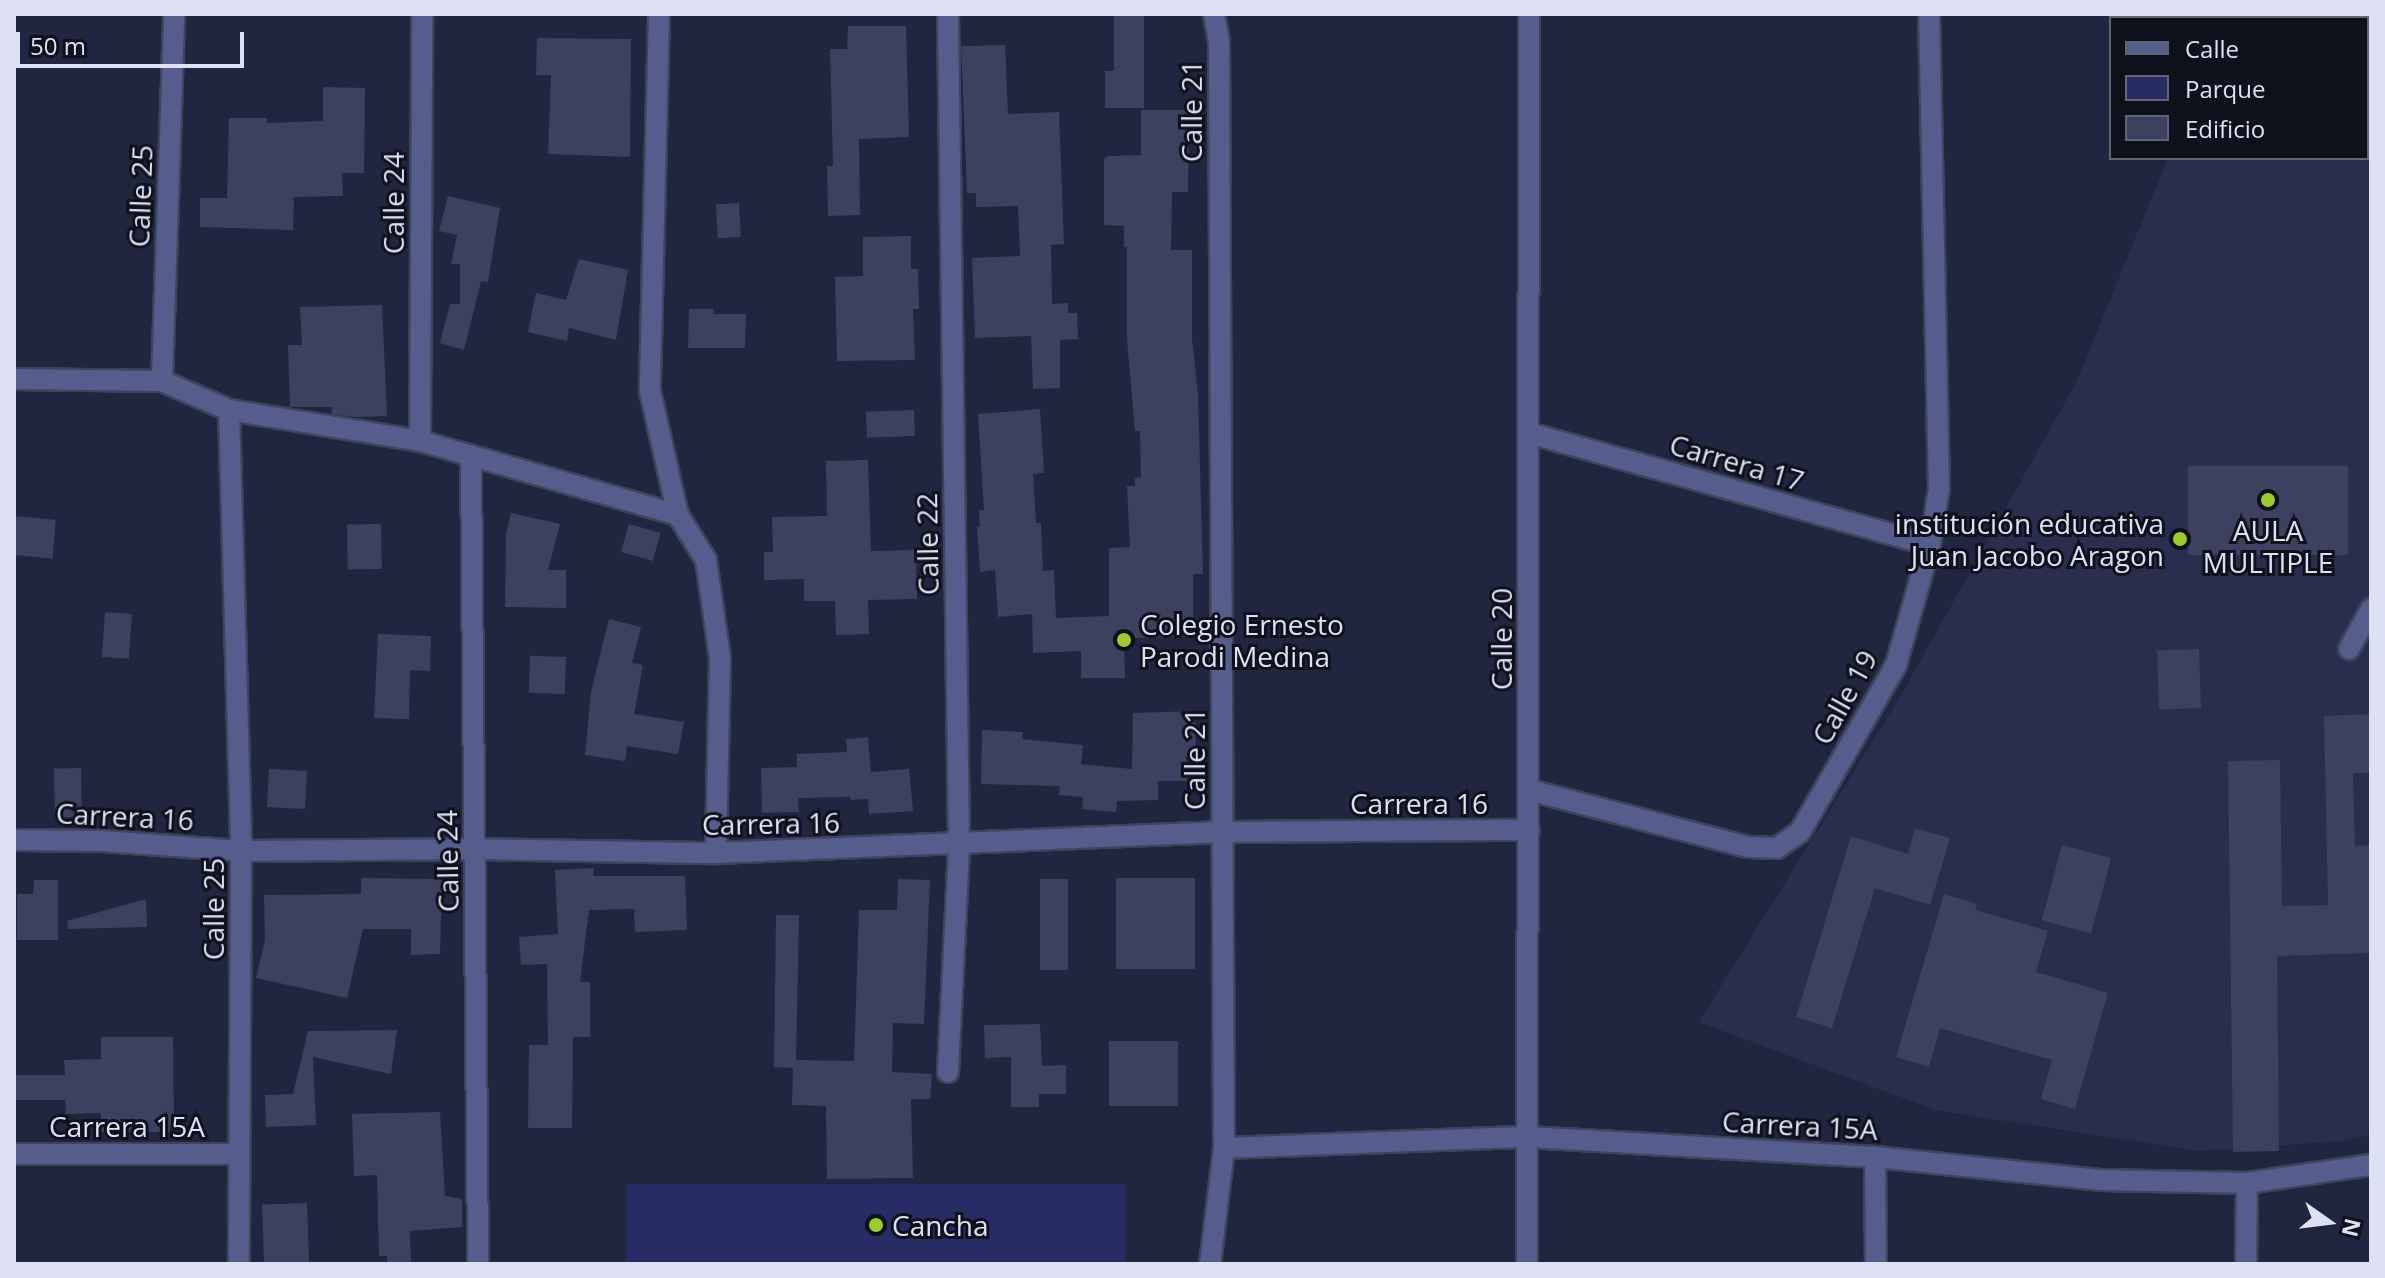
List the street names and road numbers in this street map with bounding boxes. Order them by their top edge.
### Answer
street label: Calle 21 [1174,60,1208,162]
street label: Calle 25 [121,144,159,248]
street label: Calle 24 [376,152,410,254]
street label: Carrera 17 [1666,427,1808,497]
street label: Calle 22 [909,493,945,595]
street label: Calle 20 [1484,588,1518,690]
street label: Calle 19 [1804,644,1884,750]
street label: Calle 21 [1177,708,1211,810]
street label: Carrera 16 [1350,786,1488,820]
street label: Carrera 16 [55,796,195,836]
street label: Carrera 16 [702,805,840,841]
street label: Calle 24 [429,810,465,912]
street label: Calle 25 [196,858,230,960]
street label: Carrera 15A [1721,1104,1879,1146]
street label: Carrera 15A [49,1109,205,1143]

